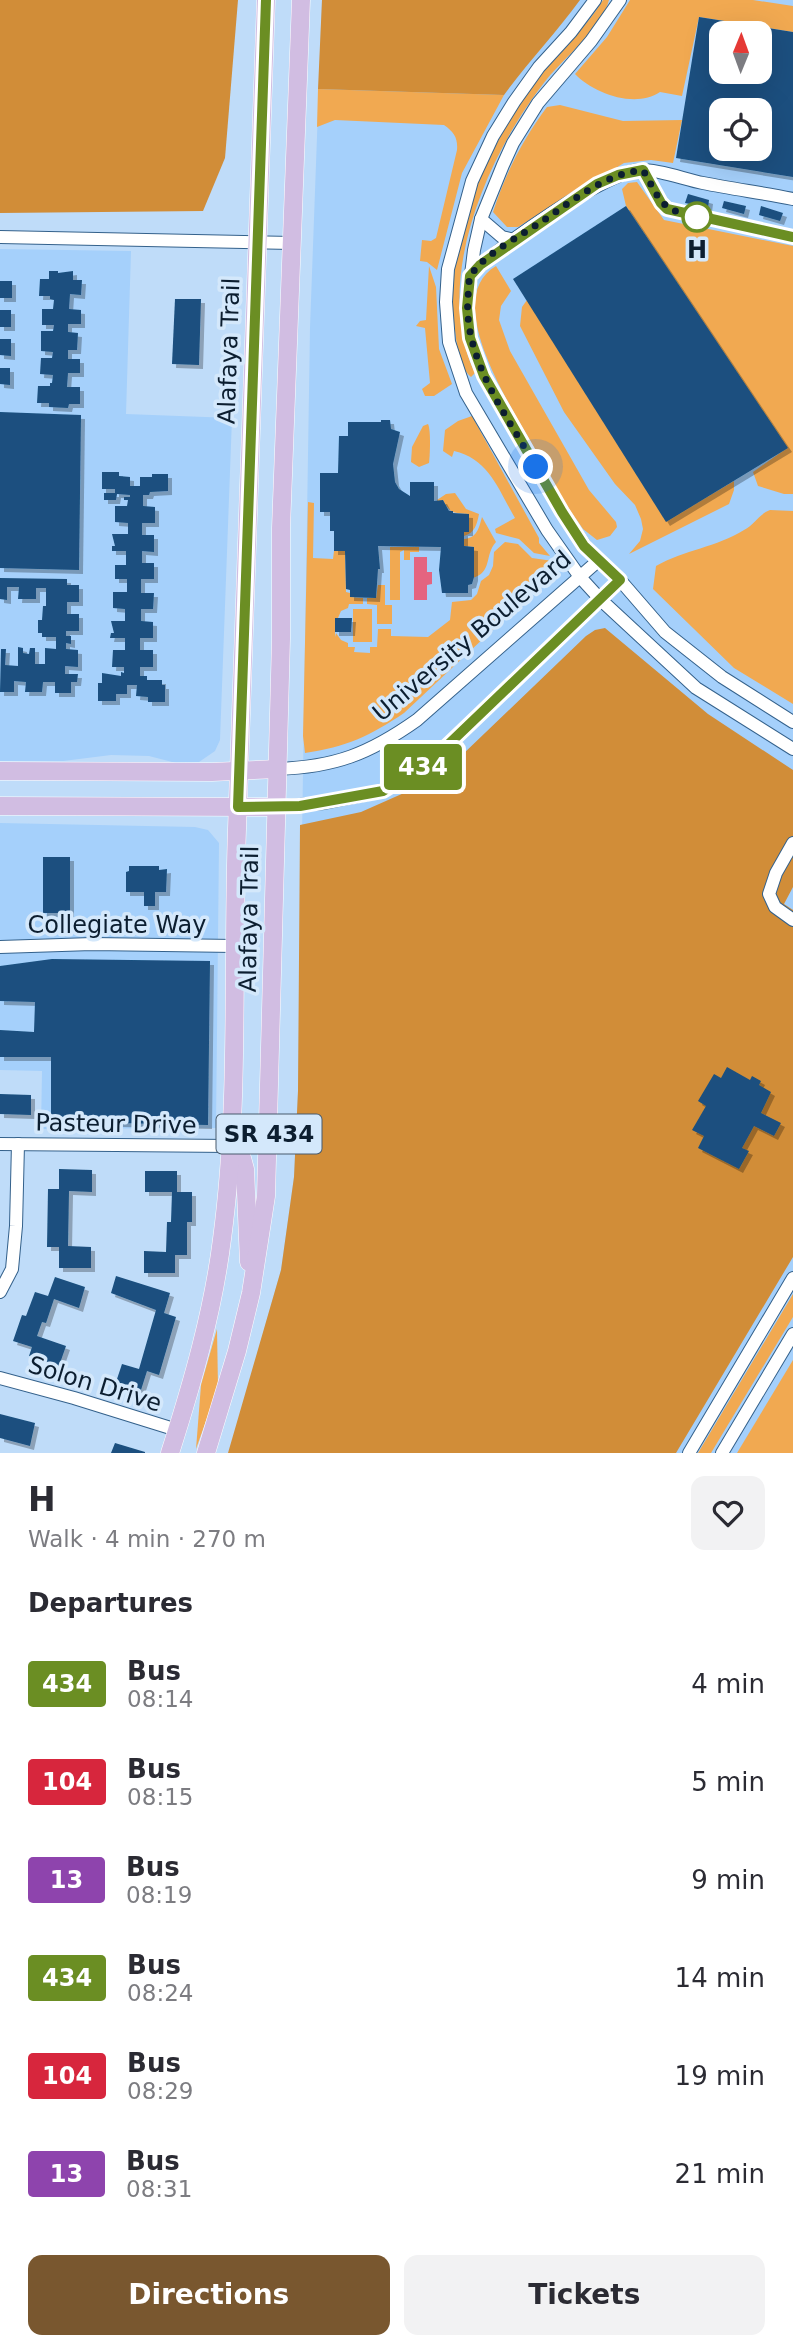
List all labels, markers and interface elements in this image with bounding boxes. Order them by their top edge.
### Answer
north arrow [709,21,772,84]
map controls [709,21,772,161]
button: locate [709,98,772,161]
marker: H [682,202,712,232]
place label: H [687,236,707,264]
street label: Alafaya Trail [212,277,246,425]
your location [518,449,553,484]
street label: University Boulevard [367,545,577,727]
line badge: 434 [383,744,463,790]
text: 434 [398,753,448,781]
street label: Alafaya Trail [234,846,264,992]
street label: Collegiate Way [27,911,207,939]
street label: Pasteur Drive [35,1109,197,1139]
road number: SR 434 [216,1114,322,1154]
street label: Solon Drive [25,1350,165,1418]
button: heart [691,1476,765,1550]
text: H [28,1480,56,1519]
text: Walk · 4 min · 270 m [28,1526,266,1552]
text: Departures [28,1588,193,1618]
text: Bus [127,1656,181,1686]
text: 4 min [691,1669,765,1699]
text: 434 [42,1670,92,1698]
text: 08:14 [127,1686,193,1712]
text: Bus [127,1754,181,1784]
text: 5 min [691,1767,765,1797]
text: 104 [42,1768,92,1796]
text: 08:15 [127,1784,193,1810]
text: Bus [126,1852,180,1882]
text: 9 min [691,1865,765,1895]
text: 13 [50,1866,83,1894]
text: 08:19 [126,1882,192,1908]
text: Bus [127,1950,181,1980]
text: 14 min [675,1963,765,1993]
text: 434 [42,1964,92,1992]
text: 08:24 [127,1980,193,2006]
text: Bus [127,2048,181,2078]
text: 19 min [675,2061,765,2091]
text: 104 [42,2062,92,2090]
text: 08:29 [127,2078,193,2104]
text: Bus [126,2146,180,2176]
text: 21 min [675,2159,765,2189]
text: 13 [50,2160,83,2188]
text: 08:31 [126,2176,192,2202]
button: Directions [28,2255,390,2335]
button: Tickets [404,2255,765,2335]

